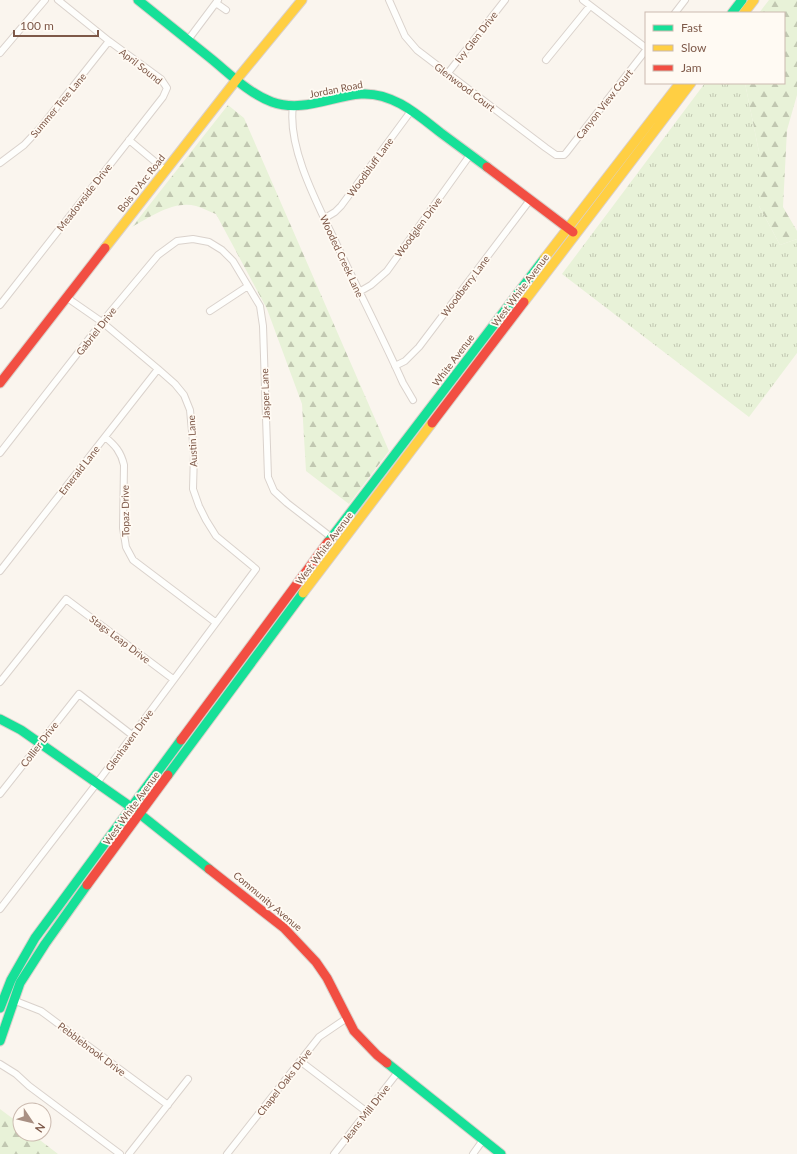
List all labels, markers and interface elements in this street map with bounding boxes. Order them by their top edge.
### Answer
street label: Ivy Glen Drive [452,9,500,65]
scale bar [14,12,98,38]
legend [645,12,785,84]
text: 100 m [20,18,54,33]
text: Fast [681,20,703,35]
text: Slow [681,40,707,55]
street label: April Sound [117,46,165,86]
street label: Glenwood Court [432,60,498,114]
text: Jam [681,60,702,75]
street label: Canyon View Court [573,66,635,141]
street label: Summer Tree Lane [27,70,89,140]
street label: Jordan Road [308,78,364,100]
street label: Woodbluff Lane [344,135,396,199]
street label: Bois D'Arc Road [115,152,167,214]
street label: Meadowside Drive [54,161,114,233]
street label: Woodglen Drive [392,195,444,259]
street label: Wooded Creek Lane [318,213,366,299]
street label: West White Avenue [489,251,551,329]
street label: Woodberry Lane [438,253,492,319]
street label: Gabriel Drive [73,304,119,358]
street label: White Avenue [429,331,477,389]
street label: Jasper Lane [258,368,272,420]
street label: Austin Lane [185,415,199,467]
street label: Emerald Lane [56,443,102,497]
street label: Topaz Drive [119,485,131,537]
street label: West White Avenue [293,509,355,587]
street label: Stags Leap Drive [87,612,153,666]
street label: Glenhaven Drive [103,707,155,773]
street label: Collier Drive [17,719,61,769]
street label: West White Avenue [100,769,162,847]
street label: Community Avenue [231,869,305,933]
street label: Pebblebrook Drive [56,1020,128,1078]
street label: Chapel Oaks Drive [254,1046,314,1118]
street label: Jeans Mill Drive [340,1082,392,1144]
north arrow [12,1102,52,1142]
text: N [33,1121,48,1135]

